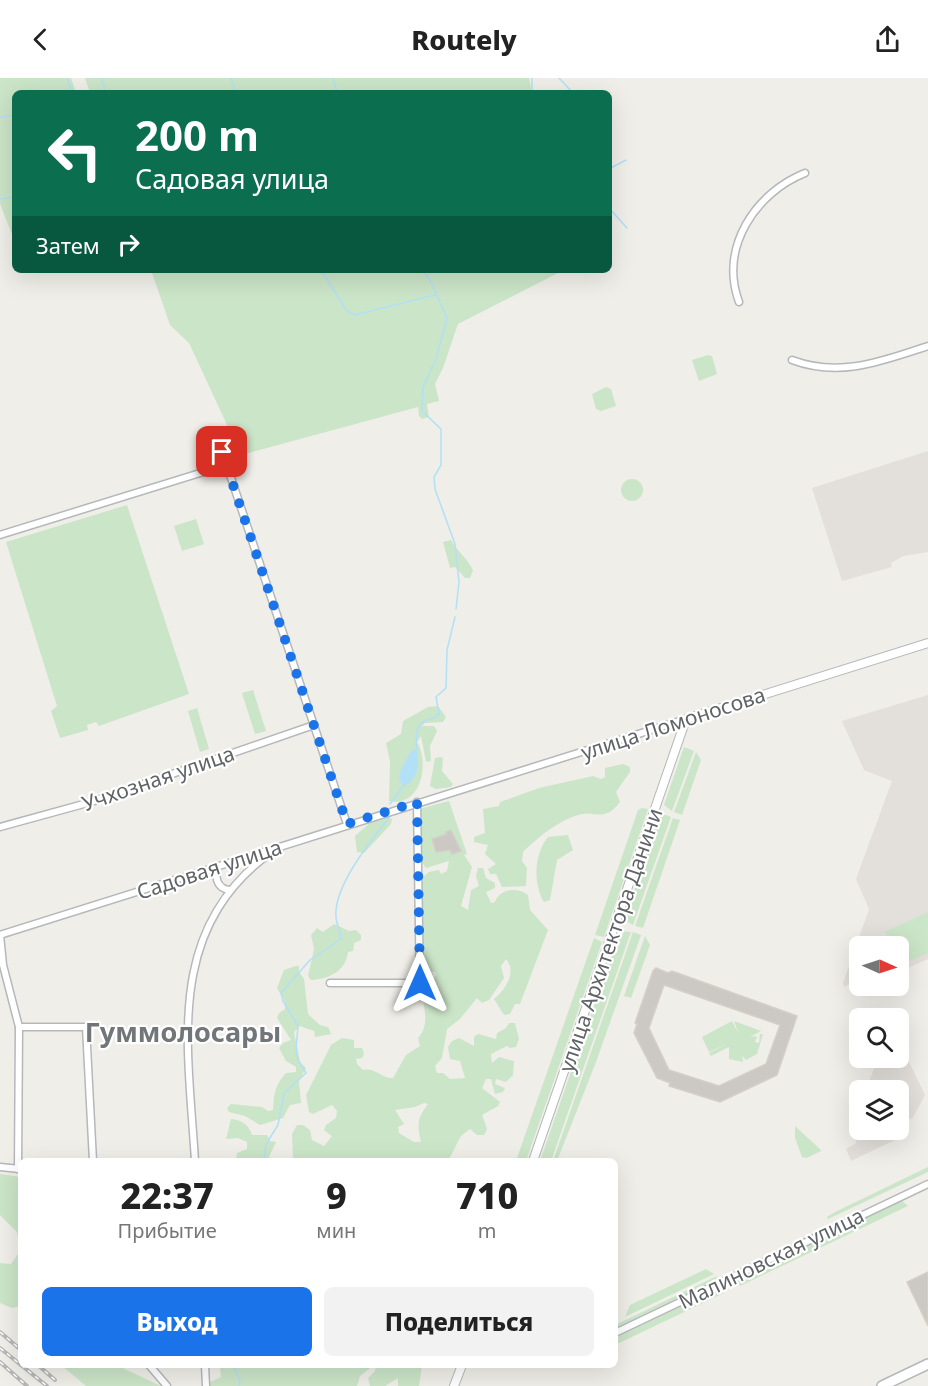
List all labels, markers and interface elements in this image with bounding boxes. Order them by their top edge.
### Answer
text: Routely [411,21,517,58]
icon: back [24,23,57,56]
icon: share [871,23,904,56]
text: 200 m [135,106,259,163]
icon: left [36,114,114,192]
text: Садовая улица [135,160,329,197]
icon: right [112,228,145,261]
text: Затем [36,230,100,260]
pin [196,426,247,477]
icon: arrive [205,435,238,468]
street label: улица Ломоносова [577,680,769,766]
street label: Учхозная улица [78,739,238,817]
street label: улица Архитектора Данини [552,804,668,1076]
street label: Садовая улица [133,832,285,906]
north arrow [849,936,909,996]
map controls [849,936,909,1140]
position arrow [388,951,452,1015]
button: search [849,1008,909,1068]
district label: Гуммолосары [85,1013,281,1050]
button: layers [849,1080,909,1140]
text: 22:37 [120,1171,214,1220]
text: 9 [326,1171,347,1220]
text: 710 [456,1171,518,1220]
street label: Малиновская улица [674,1201,868,1315]
text: Прибытие [118,1217,217,1244]
text: мин [316,1217,356,1244]
text: m [478,1217,497,1244]
button: Выход [42,1287,312,1356]
button: Поделиться [324,1287,594,1356]

